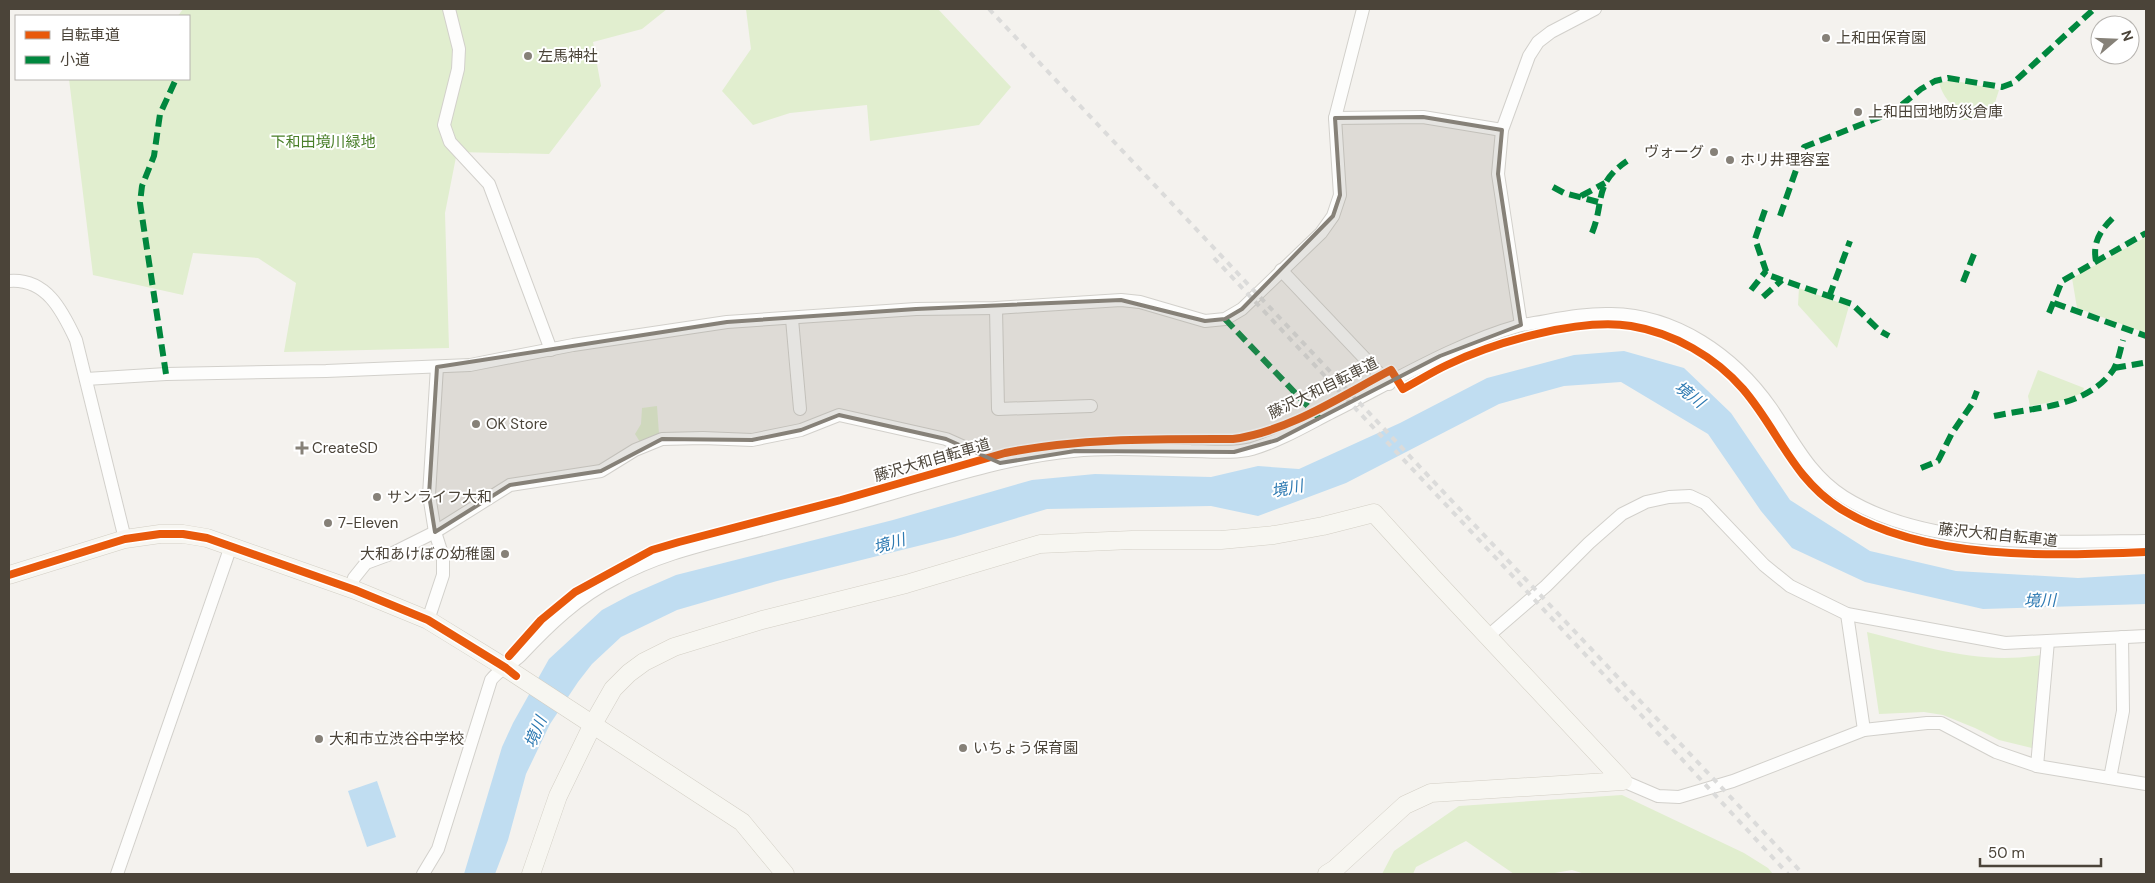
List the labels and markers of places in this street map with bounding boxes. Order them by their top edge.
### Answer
place label: 上和田保育園 [1836,28,1926,48]
marker: 上和田保育園 [1820,32,1832,44]
place label: 左馬神社 [538,46,598,66]
marker: 左馬神社 [522,50,534,62]
place label: 上和田団地防災倉庫 [1868,102,2003,122]
marker: 上和田団地防災倉庫 [1852,106,1864,118]
place label: ヴォーグ [1644,142,1704,162]
marker: ヴォーグ [1708,146,1720,158]
place label: ホリ井理容室 [1740,150,1830,170]
marker: ホリ井理容室 [1724,154,1736,166]
place label: OK Store [486,414,547,434]
marker: OK Store [470,418,482,430]
place label: CreateSD [312,438,378,458]
marker: CreateSD [296,442,308,454]
place label: サンライフ大和 [387,487,492,507]
marker: サンライフ大和 [371,491,383,503]
place label: 7-Eleven [338,513,398,533]
marker: 7-Eleven [322,517,334,529]
place label: 大和あけぼの幼稚園 [360,544,495,564]
marker: 大和あけぼの幼稚園 [499,548,511,560]
place label: 大和市立渋谷中学校 [329,729,464,749]
marker: 大和市立渋谷中学校 [313,733,325,745]
place label: いちょう保育園 [973,738,1078,758]
marker: いちょう保育園 [957,742,969,754]

